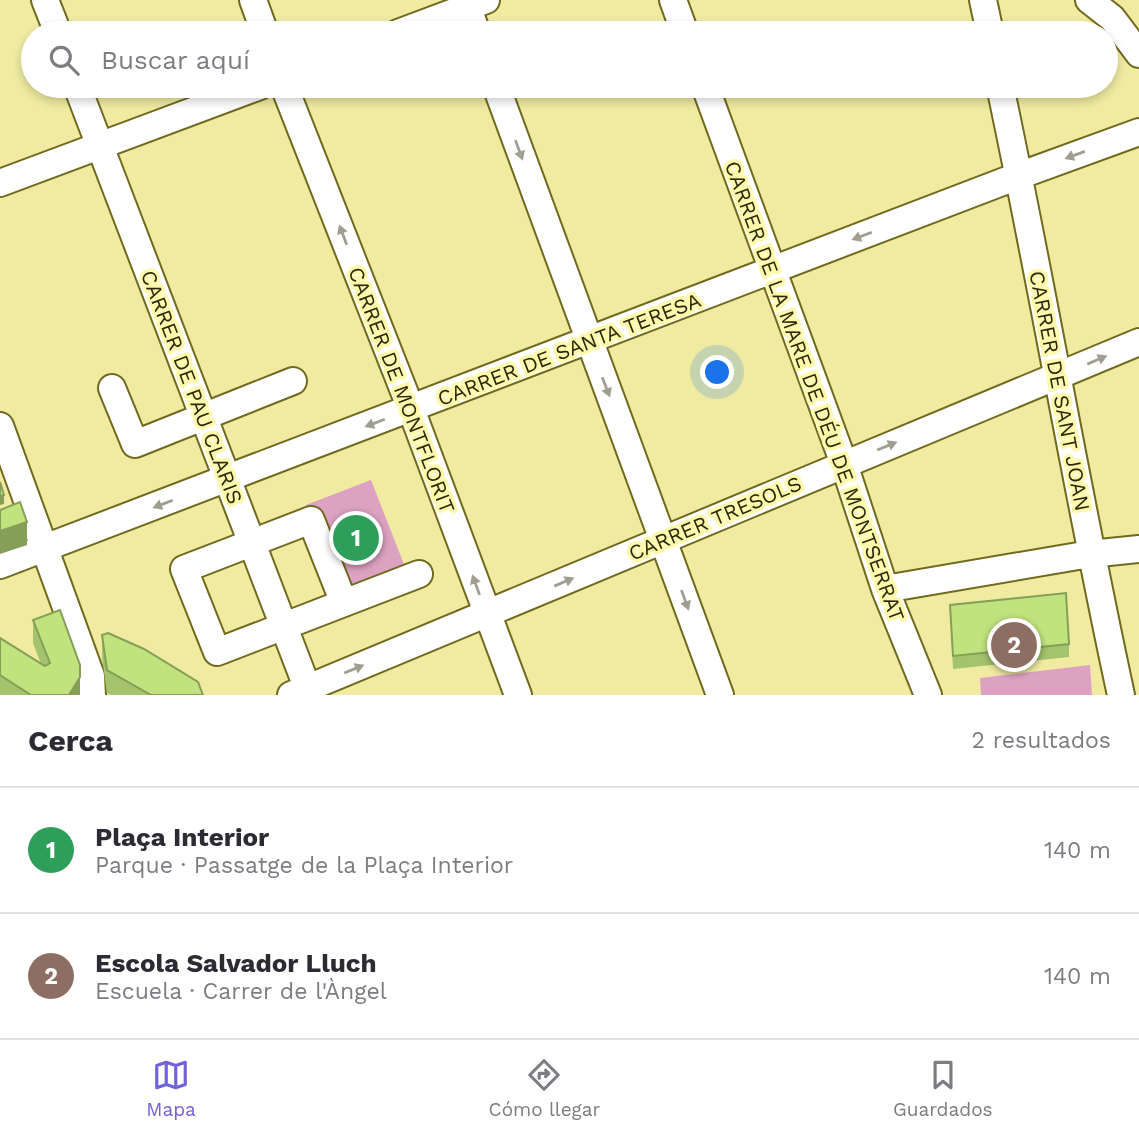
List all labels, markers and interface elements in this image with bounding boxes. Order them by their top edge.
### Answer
search box [21,21,1118,98]
icon: search [45,41,83,79]
text: Buscar aquí [101,45,250,75]
one-way arrow [514,139,525,160]
one-way arrow [1064,150,1085,161]
street label: CARRER DE LA MARE DE DÉU DE MONTSERRAT [720,157,910,625]
one-way arrow [337,225,348,246]
one-way arrow [852,231,873,242]
street label: CARRER DE MONTFLORIT [343,263,461,517]
street label: CARRER DE PAU CLARIS [136,267,248,507]
street label: CARRER DE SANT JOAN [1024,269,1096,513]
street label: CARRER DE SANTA TERESA [434,287,704,411]
one-way arrow [1087,354,1108,365]
your location [700,355,734,389]
one-way arrow [600,376,611,397]
one-way arrow [365,417,386,428]
one-way arrow [877,441,898,452]
street label: CARRER TRESOLS [625,470,805,566]
one-way arrow [152,498,173,509]
pin: 1 [333,512,379,564]
one-way arrow [470,575,481,596]
one-way arrow [554,576,575,587]
one-way arrow [680,589,691,610]
pin: 2 [991,619,1037,671]
one-way arrow [344,663,365,674]
text: Cerca [28,723,113,758]
text: 2 resultados [972,727,1111,754]
text: Plaça Interior [95,822,269,852]
text: 1 [46,837,56,864]
text: 140 m [1044,837,1111,864]
text: Parque · Passatge de la Plaça Interior [95,852,513,879]
text: Escola Salvador Lluch [95,948,377,978]
text: 2 [44,963,58,990]
text: 140 m [1044,963,1111,990]
text: Escuela · Carrer de l'Àngel [95,978,387,1005]
tab: Mapa [146,1056,196,1121]
tab: Cómo llegar [489,1056,600,1121]
tab: Guardados [893,1056,993,1121]

